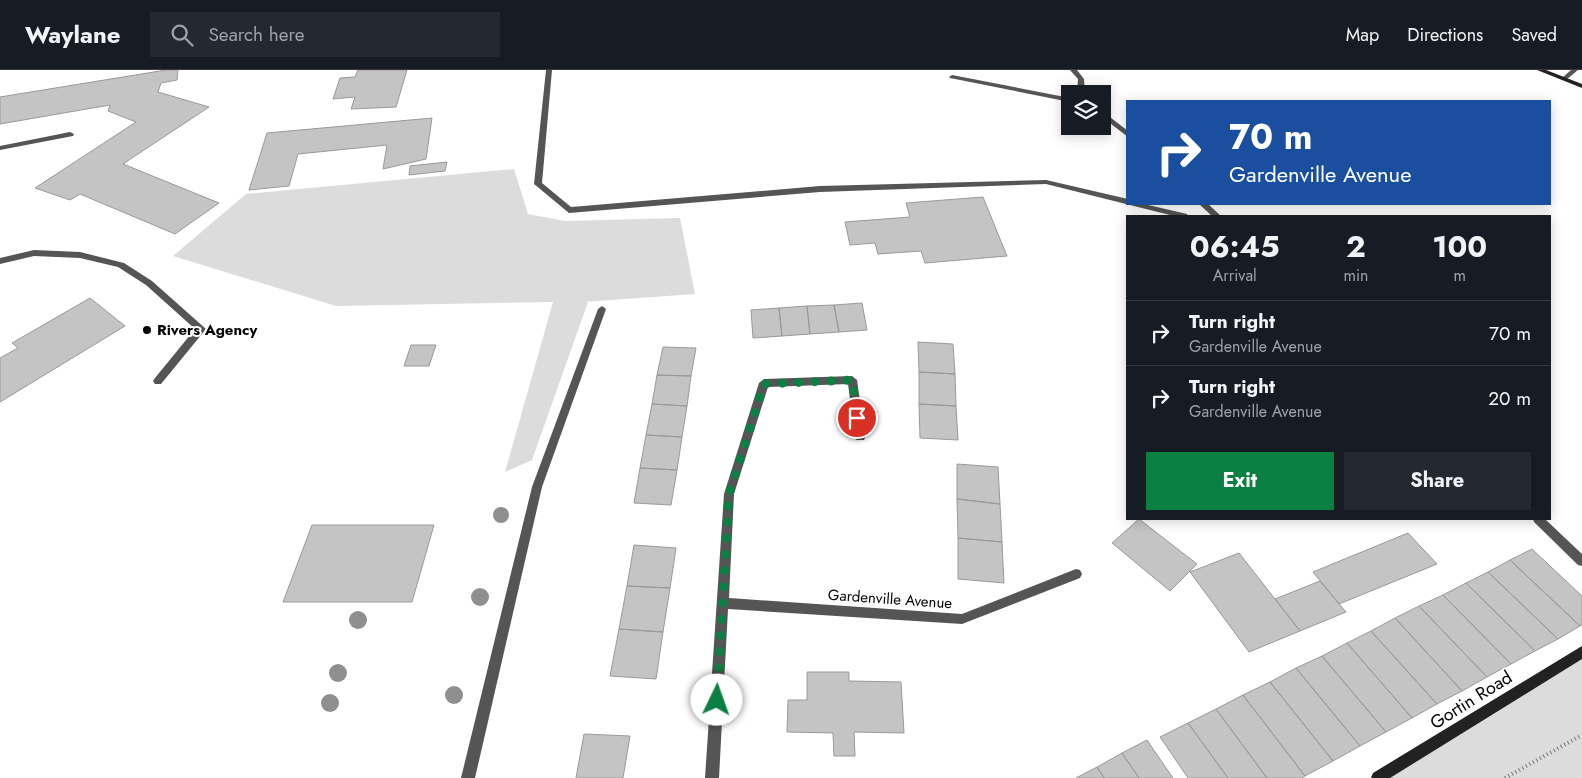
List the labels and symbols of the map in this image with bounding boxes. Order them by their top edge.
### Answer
place label: Rivers Agency [157,319,257,341]
marker: Rivers Agency [141,324,153,336]
pin [836,397,878,439]
street label: Gardenville Avenue [827,584,953,614]
street label: Gortin Road [1425,664,1517,736]
position arrow [690,673,742,725]

